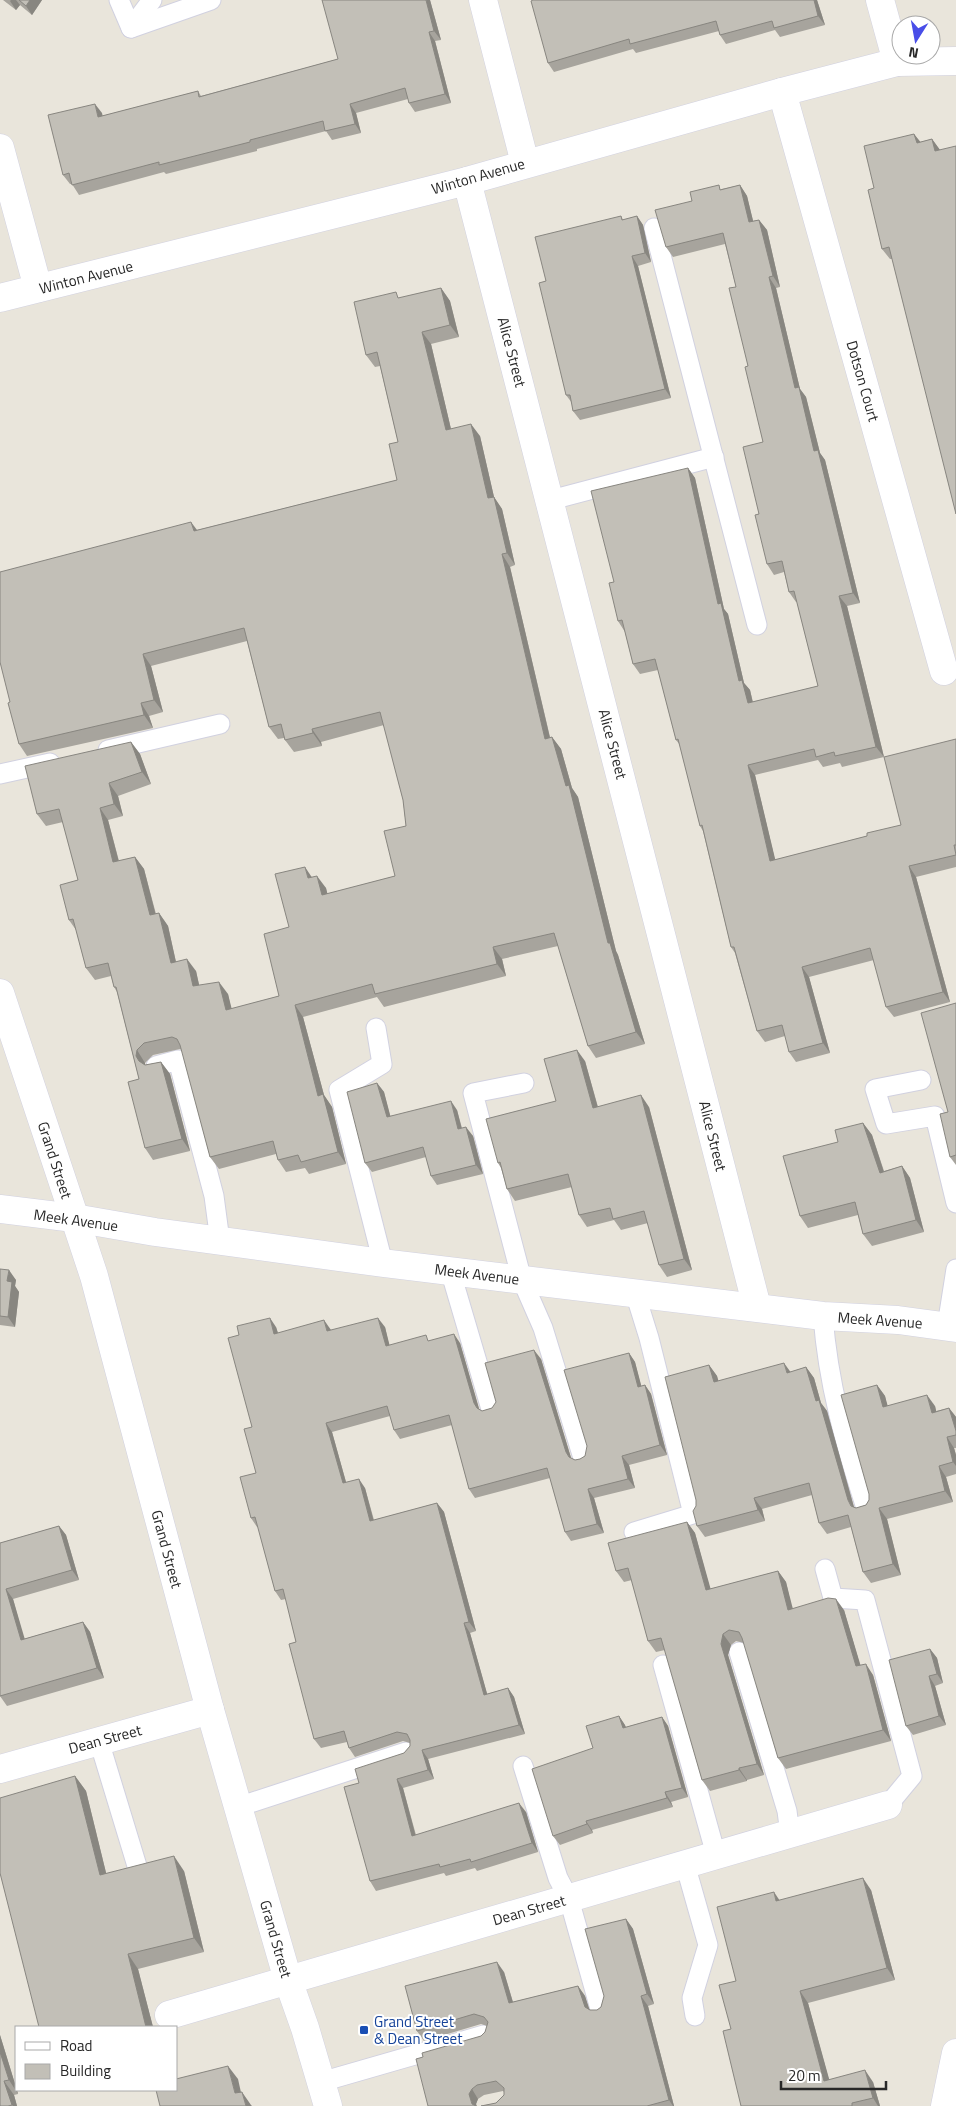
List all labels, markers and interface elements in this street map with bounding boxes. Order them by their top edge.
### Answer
north arrow [891,15,941,65]
text: N [907,42,920,64]
street label: Winton Avenue [429,152,527,200]
street label: Winton Avenue [37,254,135,300]
street label: Alice Street [492,314,533,390]
street label: Dotson Court [840,338,886,425]
street label: Alice Street [593,706,634,782]
street label: Alice Street [693,1098,733,1174]
street label: Grand Street [32,1118,79,1202]
street label: Meek Avenue [32,1203,120,1237]
street label: Meek Avenue [433,1257,521,1291]
street label: Meek Avenue [837,1306,923,1334]
street label: Grand Street [146,1507,189,1591]
street label: Dean Street [66,1718,145,1760]
street label: Dean Street [490,1888,569,1931]
street label: Grand Street [254,1897,298,1981]
place label: Grand Street & Dean Street [374,2010,463,2050]
marker: Grand Street & Dean Street [358,2024,370,2036]
legend [15,2026,178,2091]
text: Road [60,2034,92,2057]
scale bar [781,2058,886,2090]
text: Building [60,2059,111,2082]
text: 20 m [788,2064,821,2087]

